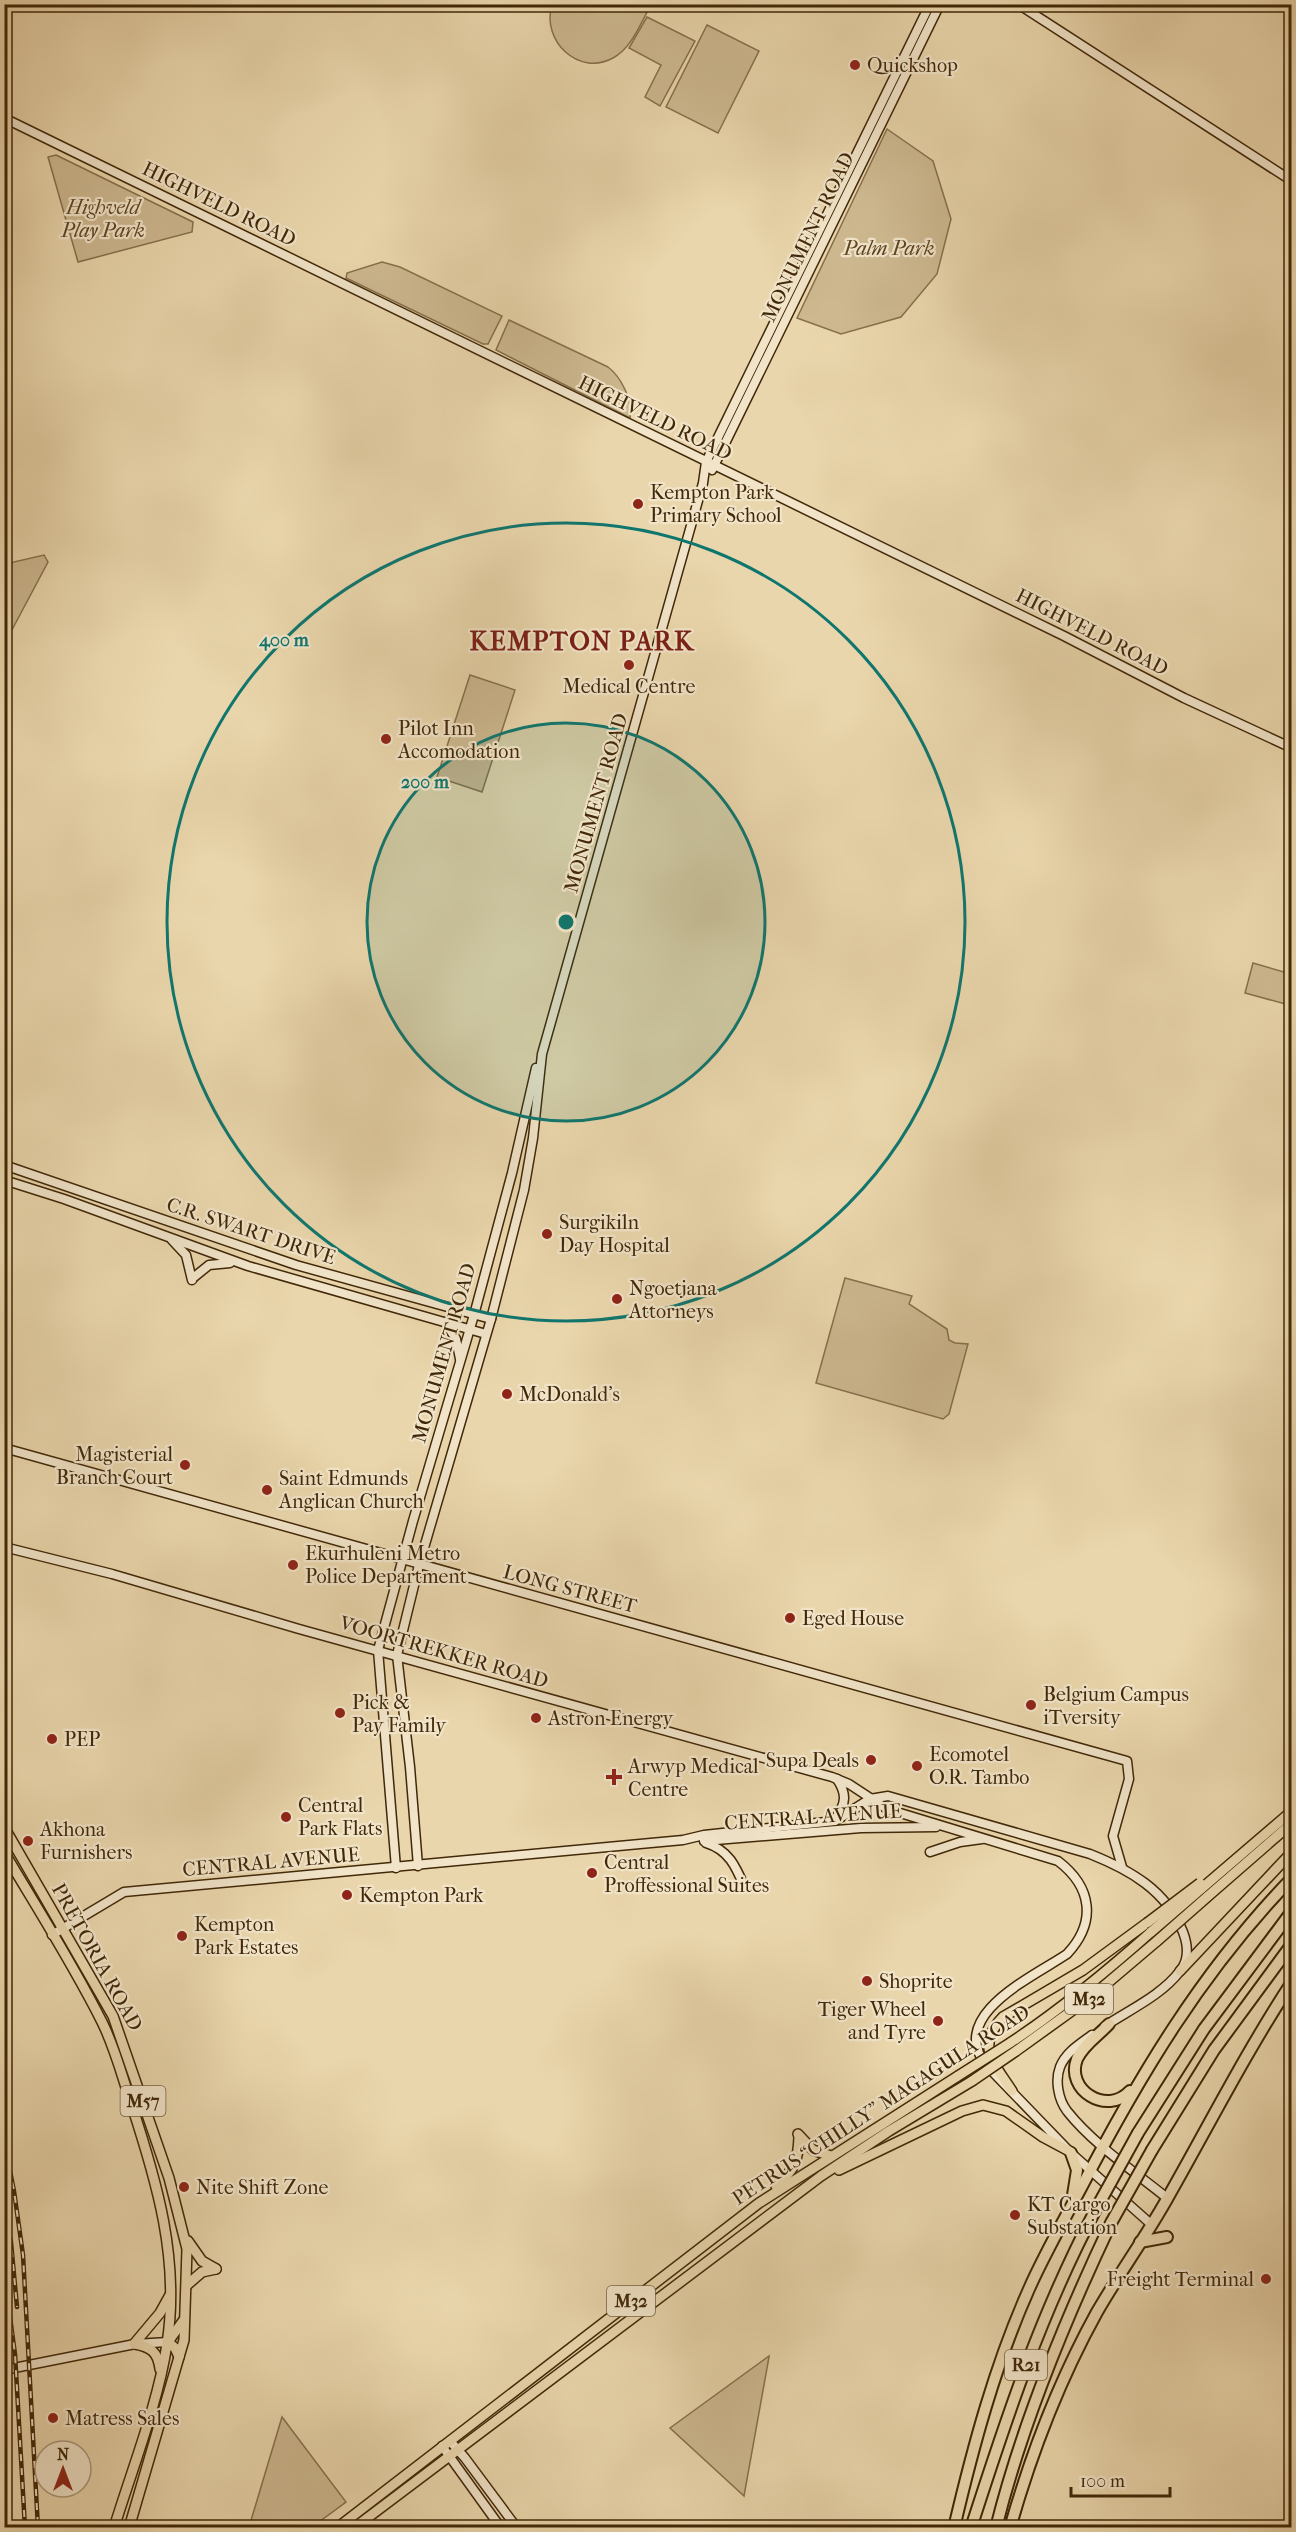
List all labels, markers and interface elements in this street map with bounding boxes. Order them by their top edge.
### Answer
place label: Quickshop [867,54,958,77]
marker: Quickshop [848,58,862,72]
street label: MONUMENT ROAD [757,149,859,325]
street label: HIGHVELD ROAD [139,157,299,251]
park label: Highveld Play Park [60,196,145,242]
park label: Palm Park [843,237,934,260]
street label: HIGHVELD ROAD [575,371,735,465]
place label: Kempton Park Primary School [650,481,782,527]
marker: Kempton Park Primary School [631,497,645,511]
street label: HIGHVELD ROAD [1012,584,1172,680]
district label: KEMPTON PARK [469,626,695,657]
text: 400 m [258,630,310,651]
marker: Medical Centre [622,658,636,672]
place label: Medical Centre [563,675,695,698]
street label: MONUMENT ROAD [559,711,633,895]
place label: Pilot Inn Accomodation [397,717,520,763]
marker: Pilot Inn Accomodation [379,732,393,746]
text: 200 m [401,772,450,793]
centre of rings [556,912,576,932]
street label: C.R. SWART DRIVE [164,1193,338,1269]
place label: Surgikiln Day Hospital [559,1211,670,1257]
marker: Surgikiln Day Hospital [540,1227,554,1241]
street label: MONUMENT ROAD [407,1261,481,1445]
place label: Ngoetjana Attorneys [628,1277,718,1323]
marker: Ngoetjana Attorneys [610,1292,624,1306]
place label: McDonald's [519,1383,620,1406]
marker: McDonald's [500,1387,514,1401]
place label: Magisterial Branch Court [56,1443,173,1489]
marker: Magisterial Branch Court [178,1458,192,1472]
place label: Saint Edmunds Anglican Church [278,1467,424,1513]
marker: Saint Edmunds Anglican Church [260,1483,274,1497]
place label: Ekurhuleni Metro Police Department [305,1542,467,1588]
marker: Ekurhuleni Metro Police Department [286,1558,300,1572]
street label: LONG STREET [501,1560,640,1618]
place label: Eged House [802,1607,904,1630]
street label: VOORTREKKER ROAD [336,1611,551,1693]
marker: Eged House [783,1611,797,1625]
place label: Belgium Campus iTversity [1043,1683,1189,1729]
place label: Pick & Pay Family [352,1691,447,1737]
marker: Belgium Campus iTversity [1024,1698,1038,1712]
marker: Pick & Pay Family [333,1706,347,1720]
place label: Astron Energy [547,1707,675,1730]
marker: Astron Energy [529,1711,543,1725]
place label: PEP [64,1728,100,1751]
marker: PEP [45,1732,59,1746]
place label: Ecomotel O.R. Tambo [929,1743,1030,1789]
place label: Supa Deals [766,1749,859,1772]
marker: Supa Deals [864,1753,878,1767]
place label: Arwyp Medical Centre [627,1755,759,1801]
marker: Ecomotel O.R. Tambo [910,1759,924,1773]
marker: Arwyp Medical Centre [605,1768,623,1786]
place label: Central Park Flats [298,1794,382,1840]
street label: CENTRAL AVENUE [723,1799,903,1835]
marker: Central Park Flats [279,1810,293,1824]
place label: Akhona Furnishers [39,1818,132,1864]
marker: Akhona Furnishers [21,1834,35,1848]
street label: CENTRAL AVENUE [181,1843,361,1881]
place label: Central Proffessional Suites [604,1851,769,1897]
marker: Central Proffessional Suites [585,1866,599,1880]
street label: PRETORIA ROAD [47,1879,147,2035]
place label: Kempton Park [359,1884,484,1907]
marker: Kempton Park [340,1888,354,1902]
place label: Kempton Park Estates [194,1913,298,1959]
marker: Kempton Park Estates [175,1929,189,1943]
place label: Shoprite [879,1970,953,1993]
marker: Shoprite [860,1974,874,1988]
road number: M32 [1065,1984,1113,2014]
place label: Tiger Wheel and Tyre [818,1998,926,2044]
street label: PETRUS “CHILLY” MAGAGULA ROAD [728,2000,1034,2210]
marker: Tiger Wheel and Tyre [931,2014,945,2028]
road number: M57 [120,2086,166,2116]
place label: Nite Shift Zone [196,2176,329,2199]
marker: Nite Shift Zone [177,2180,191,2194]
place label: KT Cargo Substation [1027,2193,1118,2239]
marker: KT Cargo Substation [1008,2208,1022,2222]
place label: Freight Terminal [1107,2268,1254,2291]
marker: Freight Terminal [1259,2272,1273,2286]
road number: M32 [607,2286,655,2316]
road number: R21 [1005,2350,1047,2380]
place label: Matress Sales [65,2407,179,2430]
marker: Matress Sales [46,2411,60,2425]
north arrow [33,2439,93,2499]
text: N [57,2445,70,2464]
scale bar [1071,2460,1170,2498]
text: 100 m [1080,2471,1125,2492]

